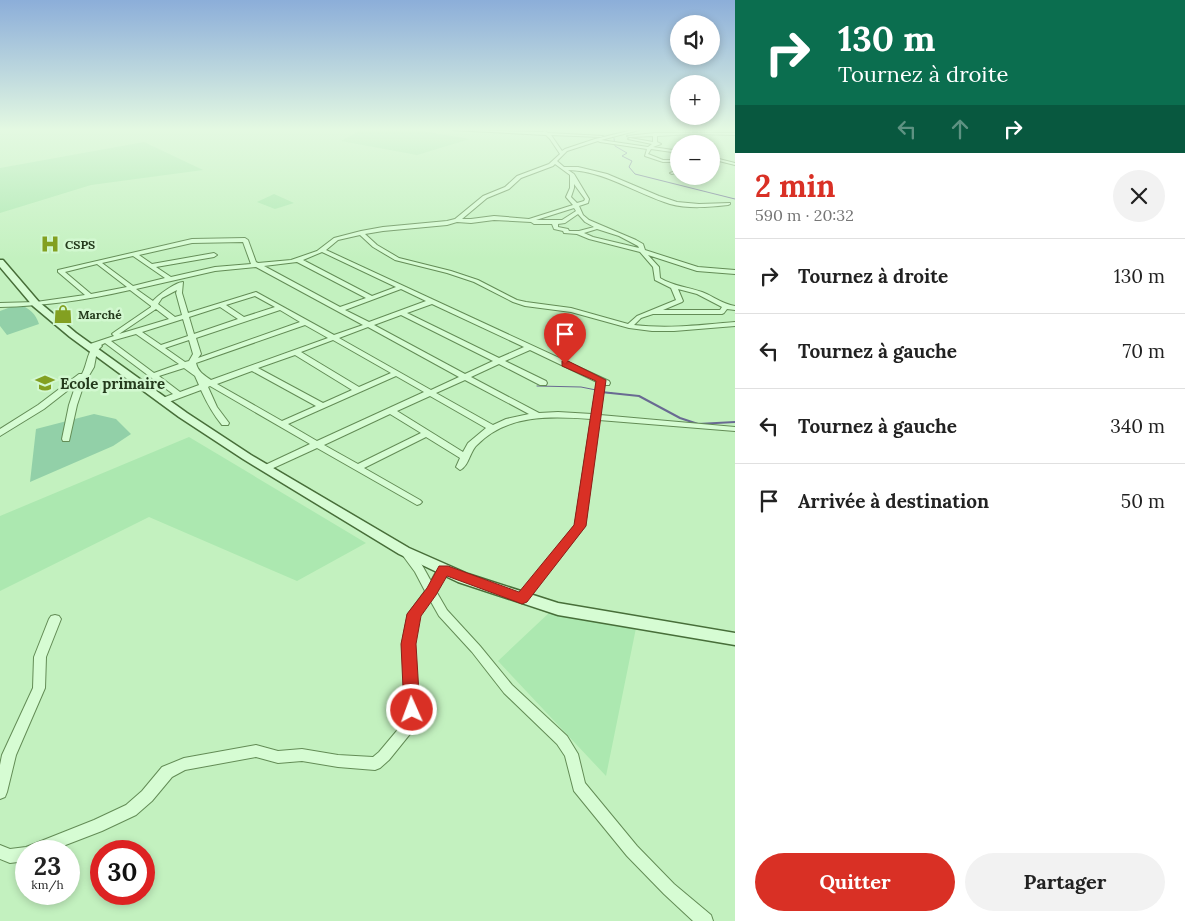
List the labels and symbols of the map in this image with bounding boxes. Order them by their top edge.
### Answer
hospital icon: CSPS [39,233,61,255]
place label: CSPS [65,237,95,252]
shop icon: Marché [52,303,74,325]
place label: Marché [78,307,122,322]
pin [544,313,586,364]
school or university icon: Ecole primaire [34,372,56,394]
place label: Ecole primaire [60,374,165,393]
position arrow [385,683,437,735]
speed limit sign: 30 [90,840,155,905]

